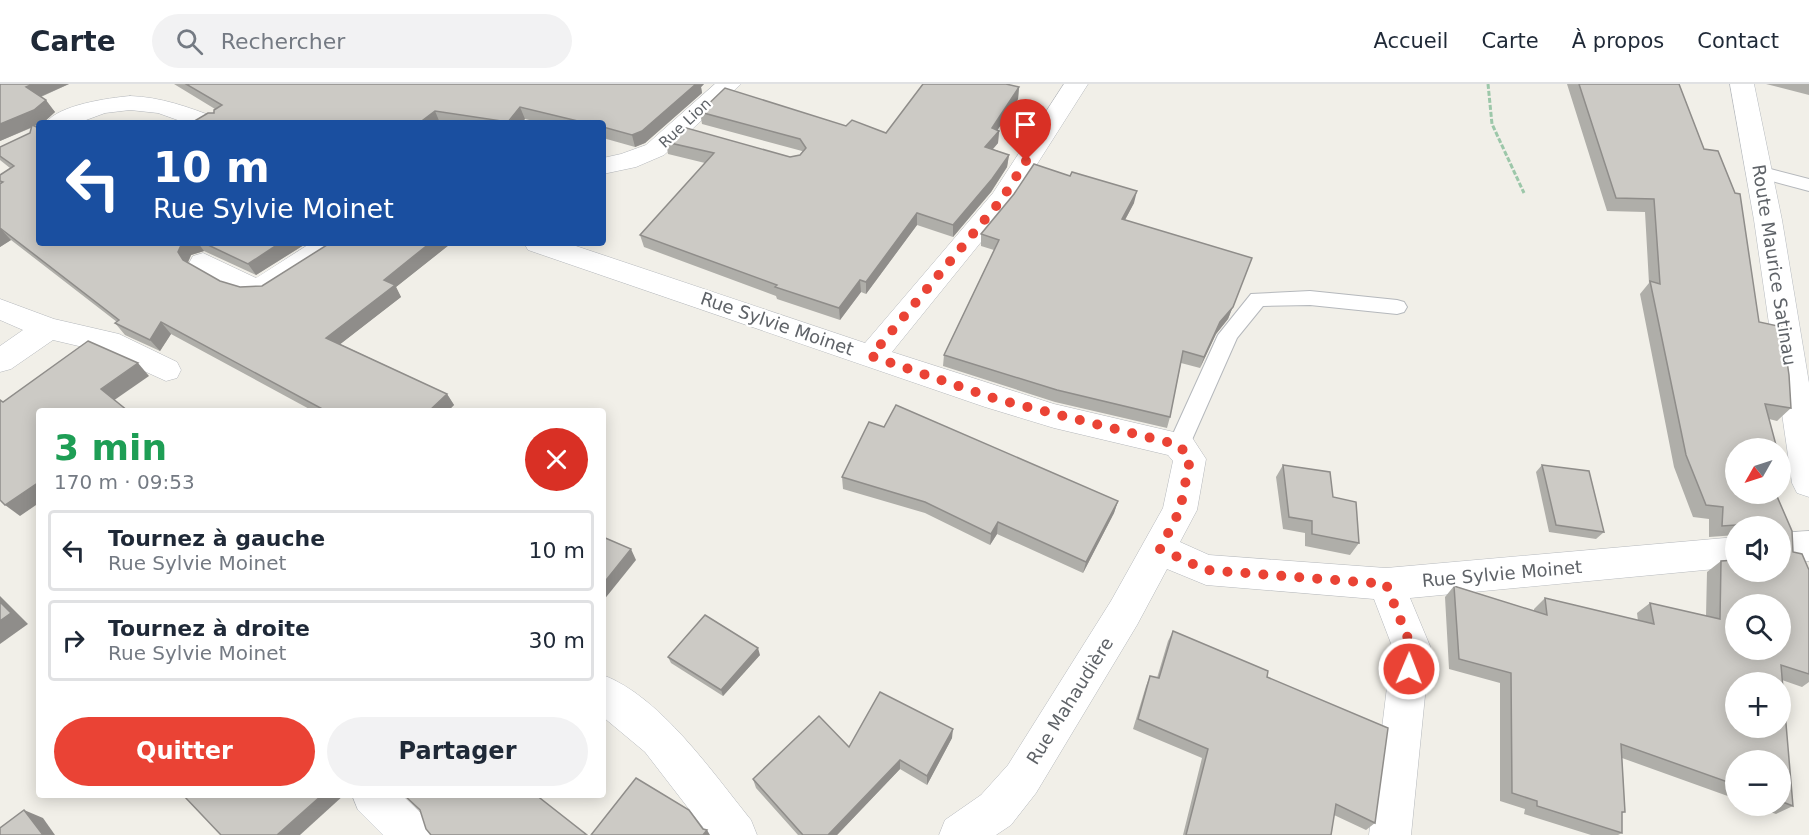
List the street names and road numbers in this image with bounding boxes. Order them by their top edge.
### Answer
street label: Rue Lion [655,94,715,152]
street label: Route Maurice Satinau [1748,163,1801,367]
street label: Rue Sylvie Moinet [698,287,856,360]
street label: Rue Sylvie Moinet [1421,556,1583,591]
street label: Rue Mahaudière [1022,633,1117,768]

